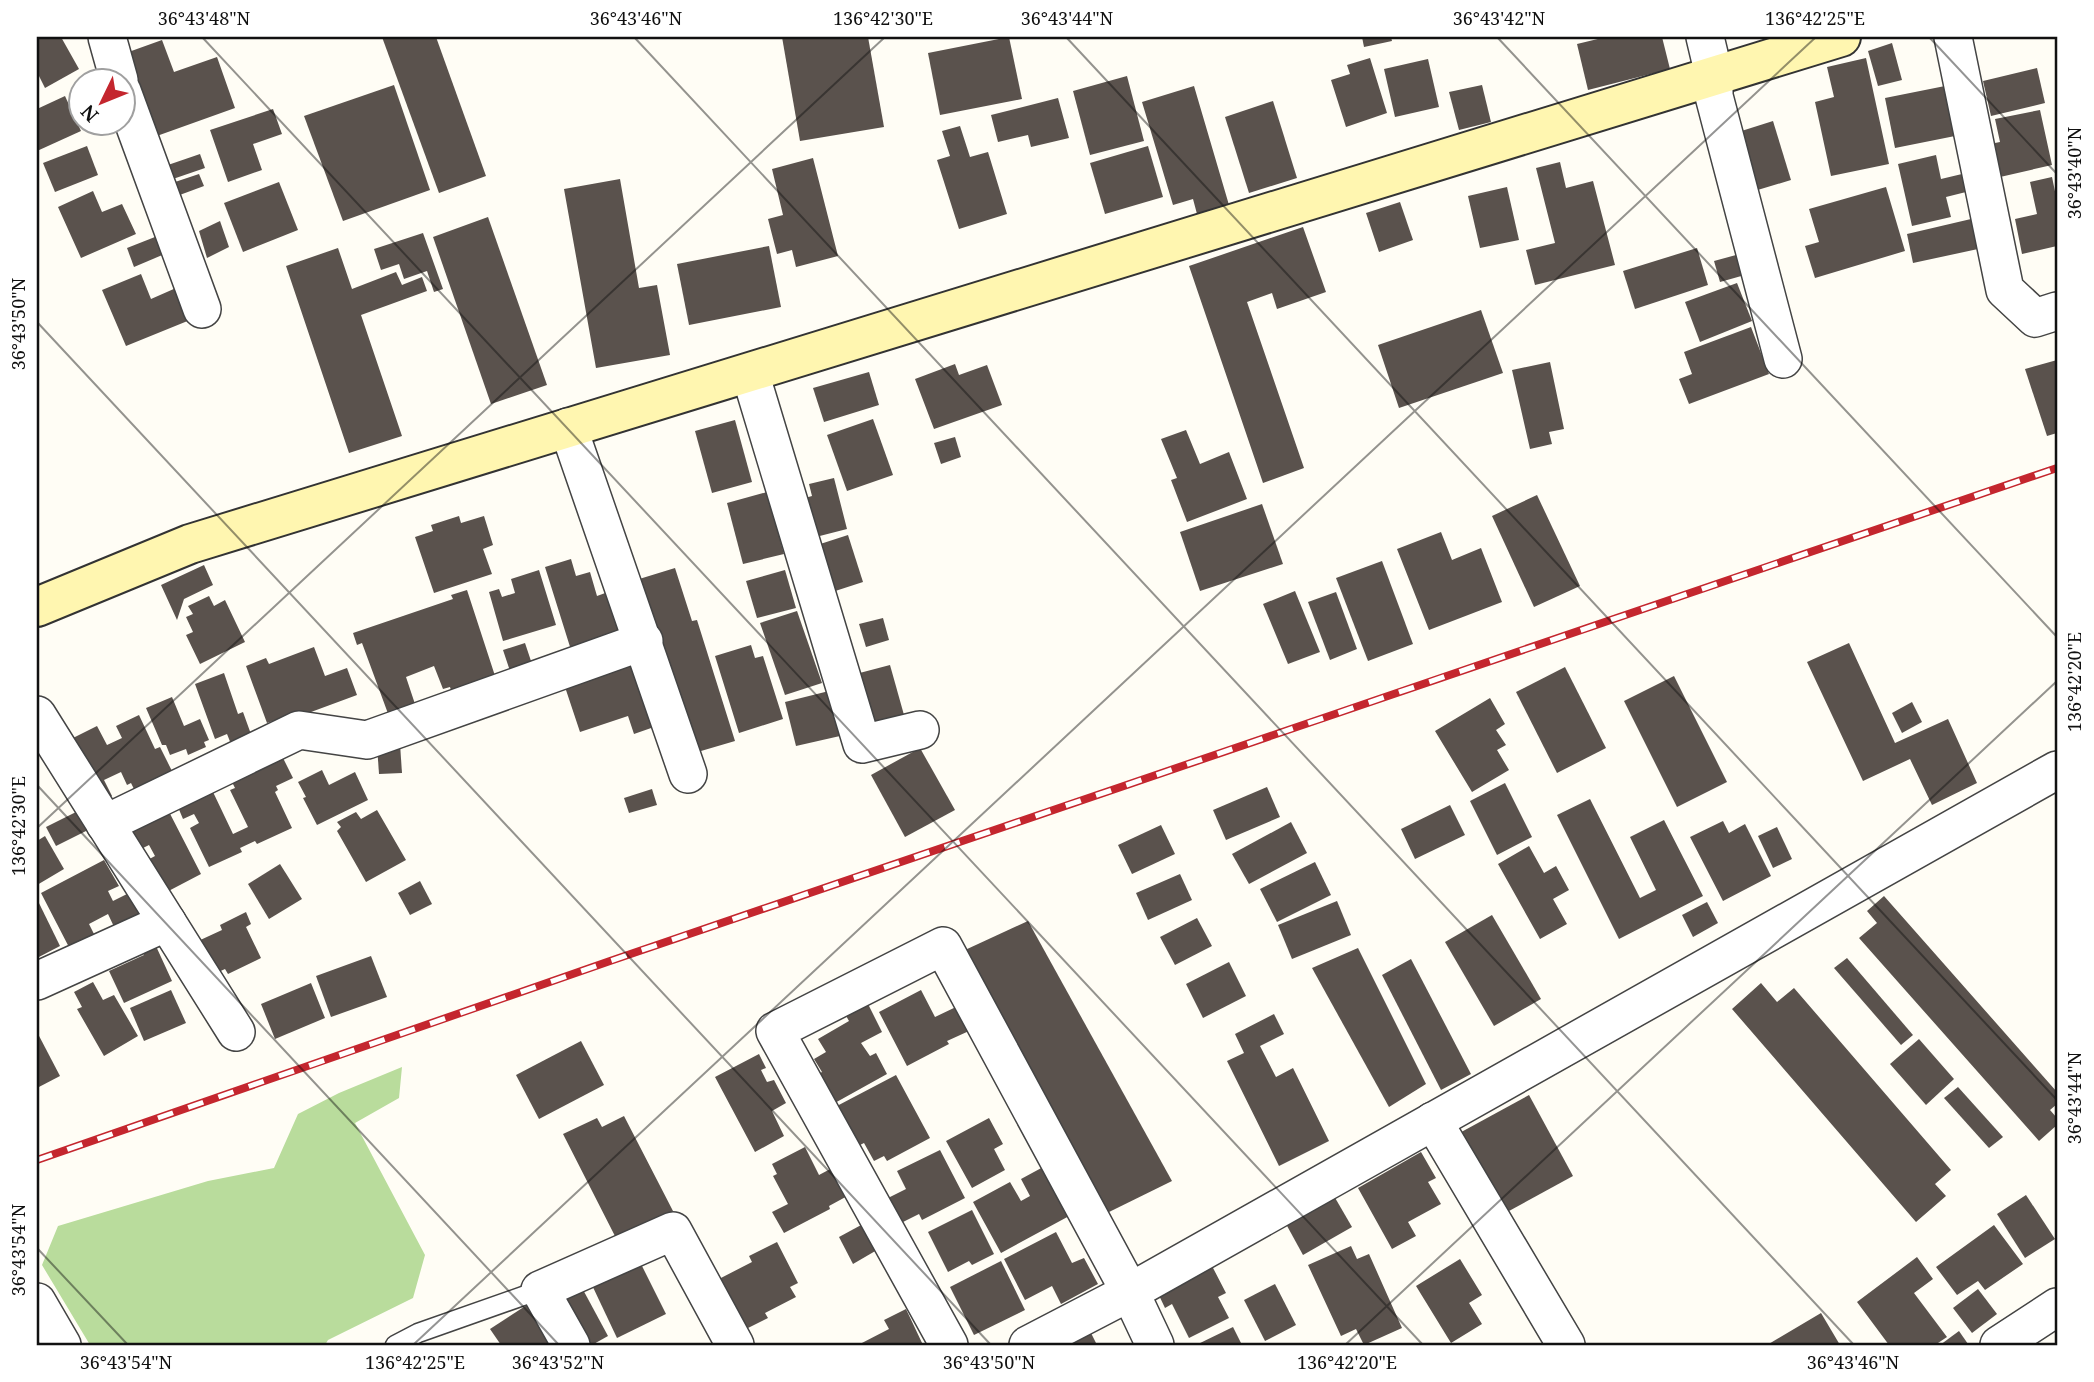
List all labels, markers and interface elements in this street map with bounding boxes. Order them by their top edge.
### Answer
text: 36°43'48"N [158,6,251,30]
text: 36°43'46"N [590,6,683,30]
text: 136°42'30"E [833,6,933,30]
text: 36°43'44"N [1021,6,1114,30]
text: 36°43'42"N [1453,6,1546,30]
text: 136°42'25"E [1765,6,1865,30]
north arrow [66,66,136,136]
text: N [75,99,104,128]
text: 36°43'40"N [2062,126,2086,219]
text: 36°43'50"N [6,277,30,370]
text: 136°42'20"E [2062,632,2086,732]
text: 136°42'30"E [6,776,30,876]
text: 36°43'44"N [2062,1051,2086,1144]
text: 36°43'54"N [6,1203,30,1296]
text: 36°43'54"N [80,1350,173,1374]
text: 136°42'25"E [365,1350,465,1374]
text: 36°43'52"N [512,1350,605,1374]
text: 36°43'50"N [943,1350,1036,1374]
text: 136°42'20"E [1297,1350,1397,1374]
text: 36°43'46"N [1807,1350,1900,1374]

